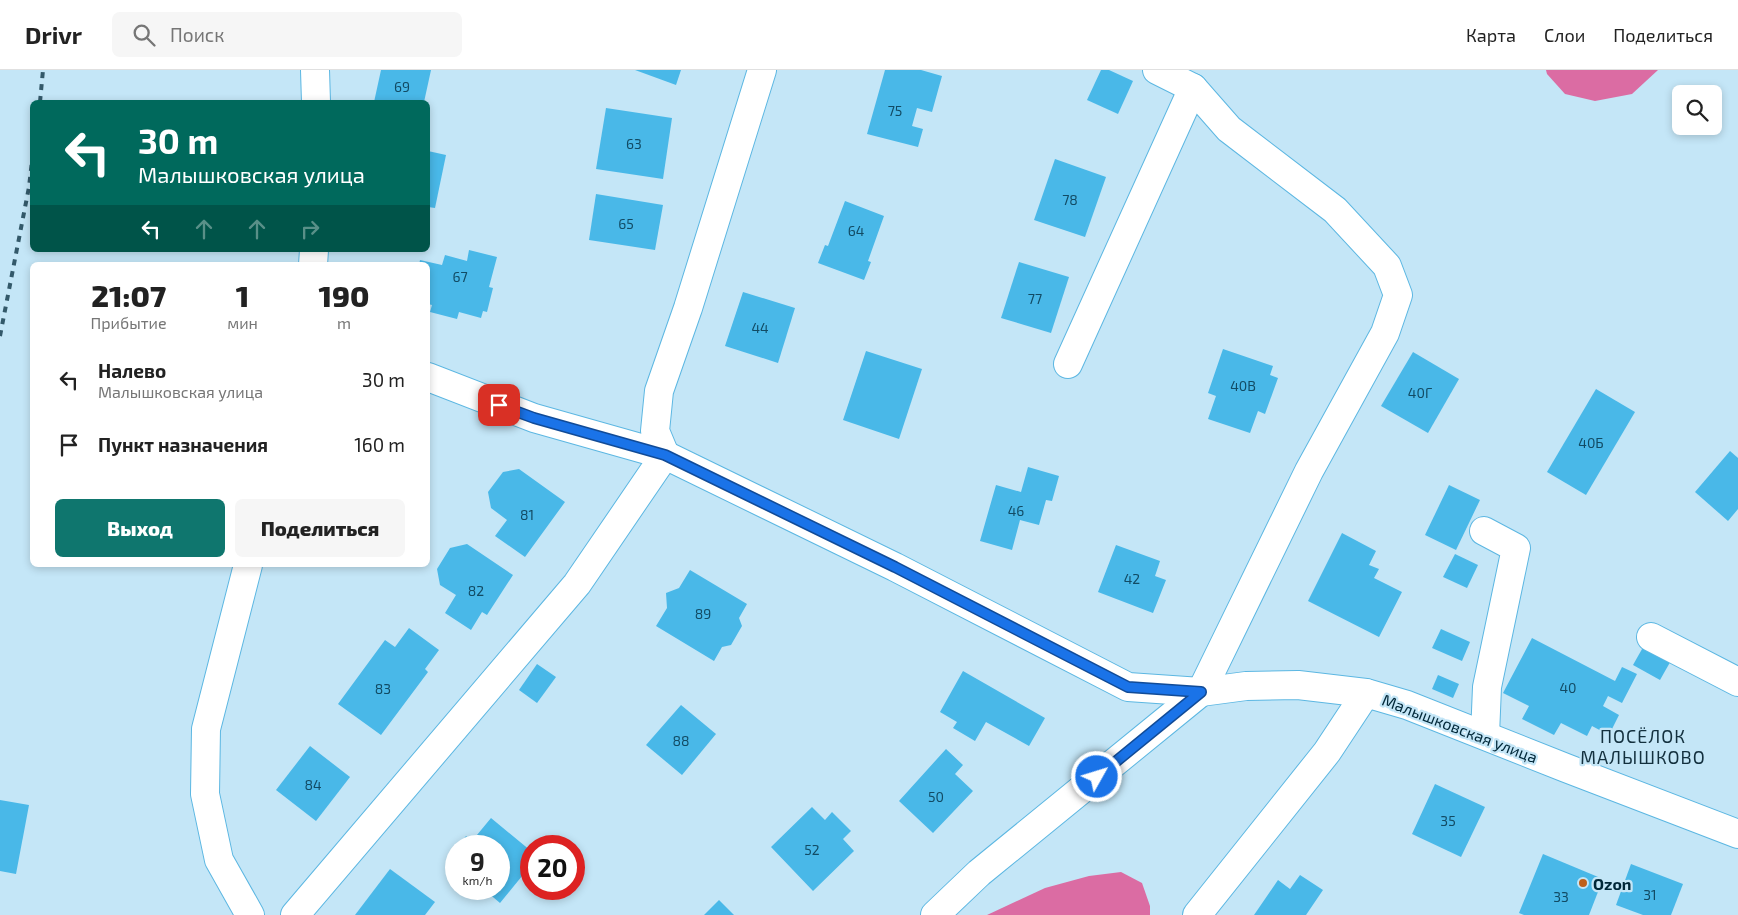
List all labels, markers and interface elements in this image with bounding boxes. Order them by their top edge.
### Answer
search box [112,12,462,57]
text: Drivr [25,20,82,49]
icon: search [130,21,158,49]
text: Поиск [170,23,224,46]
text: Карта [1466,24,1516,46]
text: Слои [1544,24,1585,46]
text: Поделиться [1613,24,1713,46]
house number: 69 [394,78,410,95]
map controls [1672,85,1722,135]
button: search [1672,85,1722,135]
house number: 75 [888,102,902,119]
text: 30 m [138,119,218,161]
icon: left [55,120,120,185]
house number: 63 [626,135,642,152]
text: Малышковская улица [138,161,365,187]
house number: 78 [1062,191,1078,208]
icon: left [137,215,165,243]
icon: ahead [190,215,218,243]
icon: ahead [243,215,271,243]
icon: right [296,215,324,243]
house number: 65 [618,215,634,232]
house number: 64 [848,222,864,239]
house number: 67 [452,268,468,285]
text: 21:07 [91,277,166,313]
text: 1 [236,277,249,313]
text: 190 [318,277,369,313]
house number: 77 [1028,290,1042,307]
text: Прибытие [91,313,167,332]
text: мин [227,313,258,332]
text: m [337,313,351,332]
house number: 44 [751,319,769,336]
text: Налево [98,359,166,382]
icon: left [55,366,83,394]
text: 30 m [362,368,405,391]
house number: 40В [1230,377,1256,394]
text: Малышковская улица [98,382,263,401]
pin [478,384,520,426]
house number: 40Г [1408,384,1432,401]
icon: arrive [485,391,513,419]
icon: arrive [55,431,83,459]
text: Пункт назначения [98,433,268,456]
text: 160 m [354,433,405,456]
house number: 40Б [1578,434,1604,451]
button: Выход [55,499,225,557]
button: Поделиться [235,499,405,557]
house number: 46 [1008,502,1024,519]
house number: 81 [520,506,534,523]
house number: 42 [1124,570,1140,587]
house number: 82 [468,582,484,599]
house number: 89 [695,605,711,622]
house number: 40 [1559,679,1577,696]
house number: 83 [375,680,391,697]
street label: Малышковская улица [1379,690,1540,767]
district label: ПОСЁЛОК МАЛЫШКОВО [1580,725,1706,768]
house number: 88 [673,732,690,749]
position arrow [1070,750,1122,802]
house number: 84 [304,776,322,793]
house number: 50 [928,788,944,805]
house number: 35 [1440,812,1456,829]
speed limit sign: 20 [520,835,585,900]
house number: 52 [804,841,820,858]
text: 9 [470,846,485,876]
text: km/h [463,873,492,887]
place label: Ozon [1593,874,1631,893]
marker: Ozon [1577,877,1589,889]
house number: 31 [1643,886,1657,903]
house number: 33 [1553,888,1569,905]

